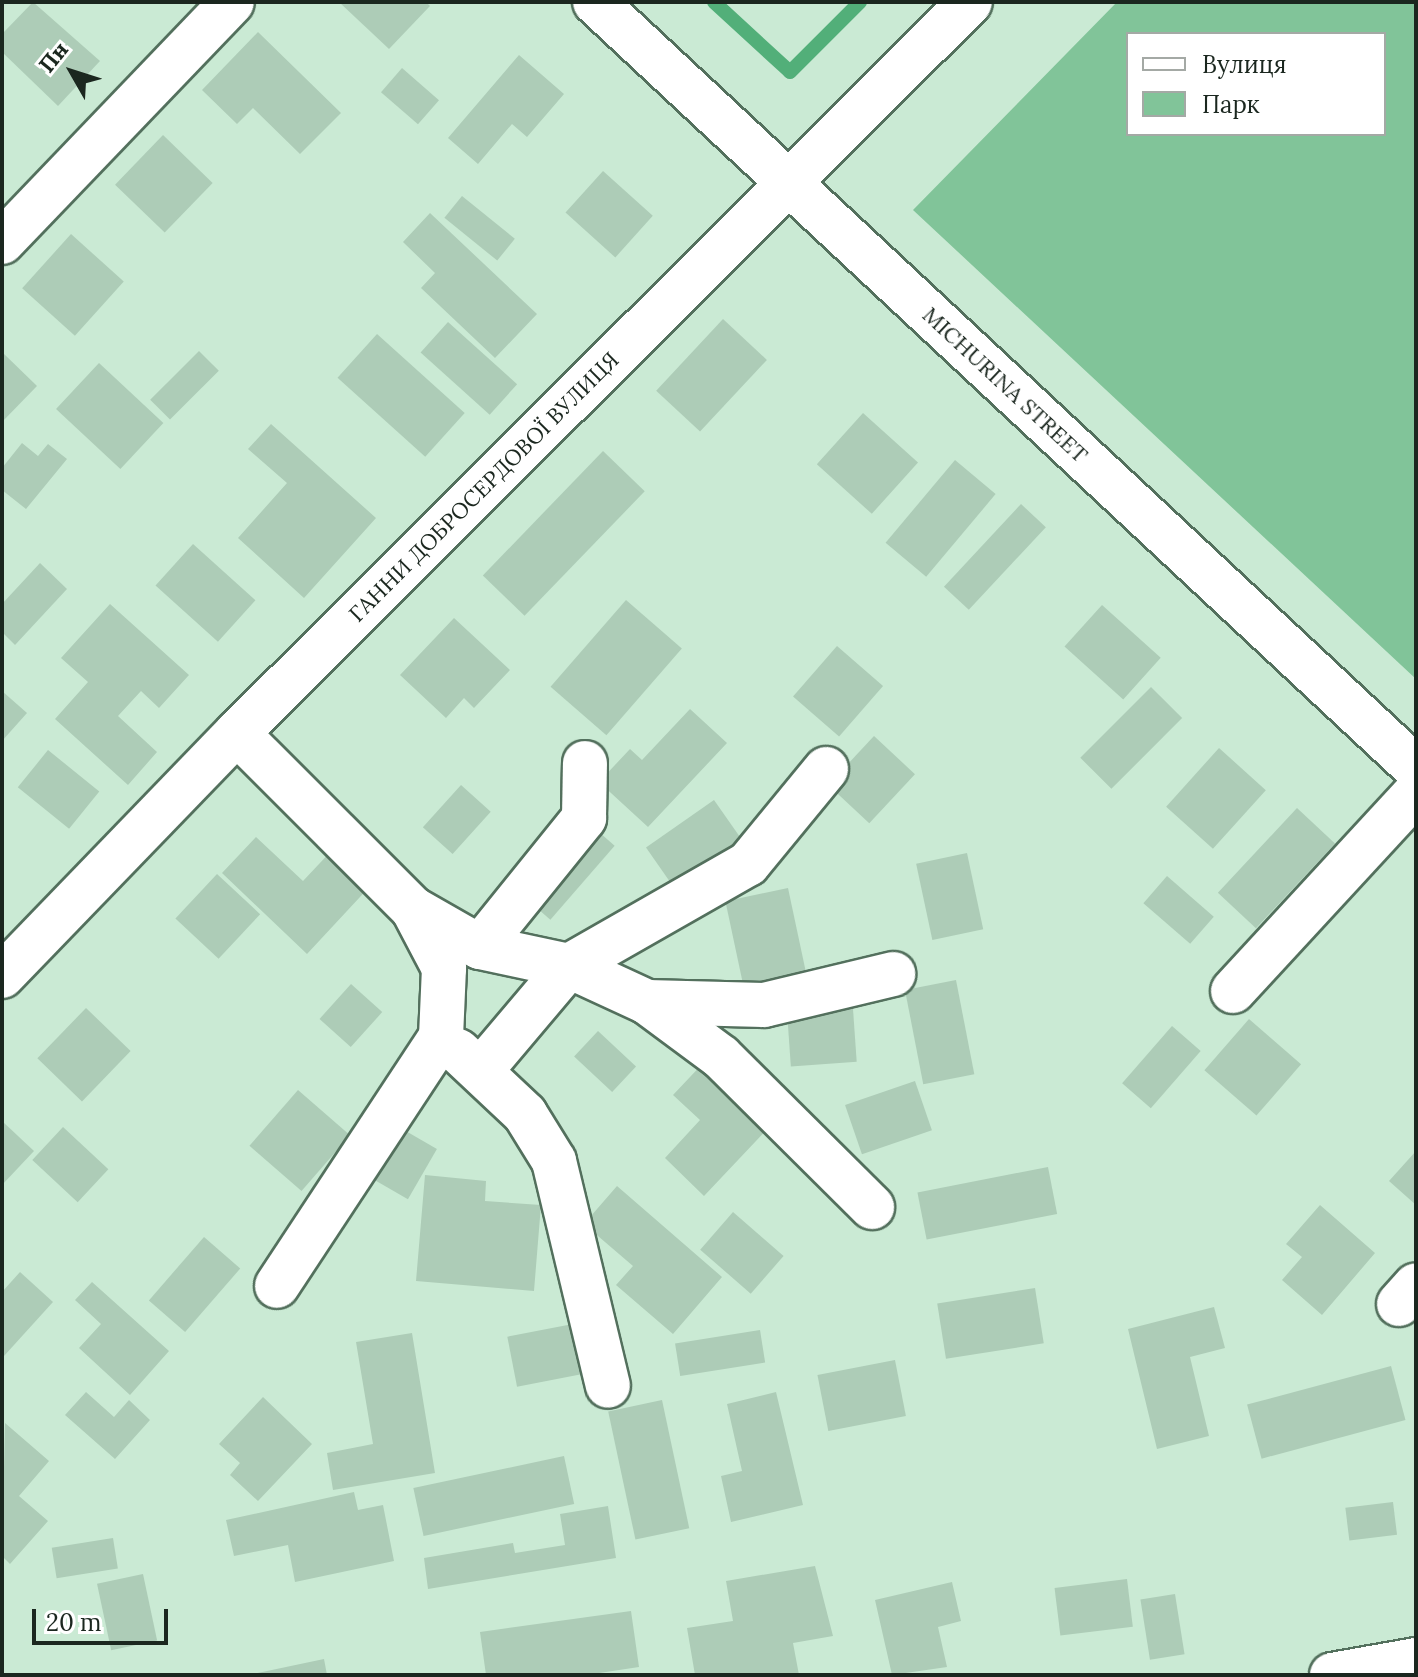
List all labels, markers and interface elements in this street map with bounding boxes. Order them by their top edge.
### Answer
north arrow [32,32,112,112]
legend [1126,32,1386,136]
text: Пн [32,36,74,78]
text: Вулиця [1202,49,1287,80]
text: Парк [1202,89,1260,120]
street label: MICHURINA STREET [917,302,1093,468]
street label: ГАННИ ДОБРОСЕРДОВОЇ ВУЛИЦЯ [344,347,624,627]
scale bar [36,1593,172,1643]
text: 20 m [46,1607,102,1638]

